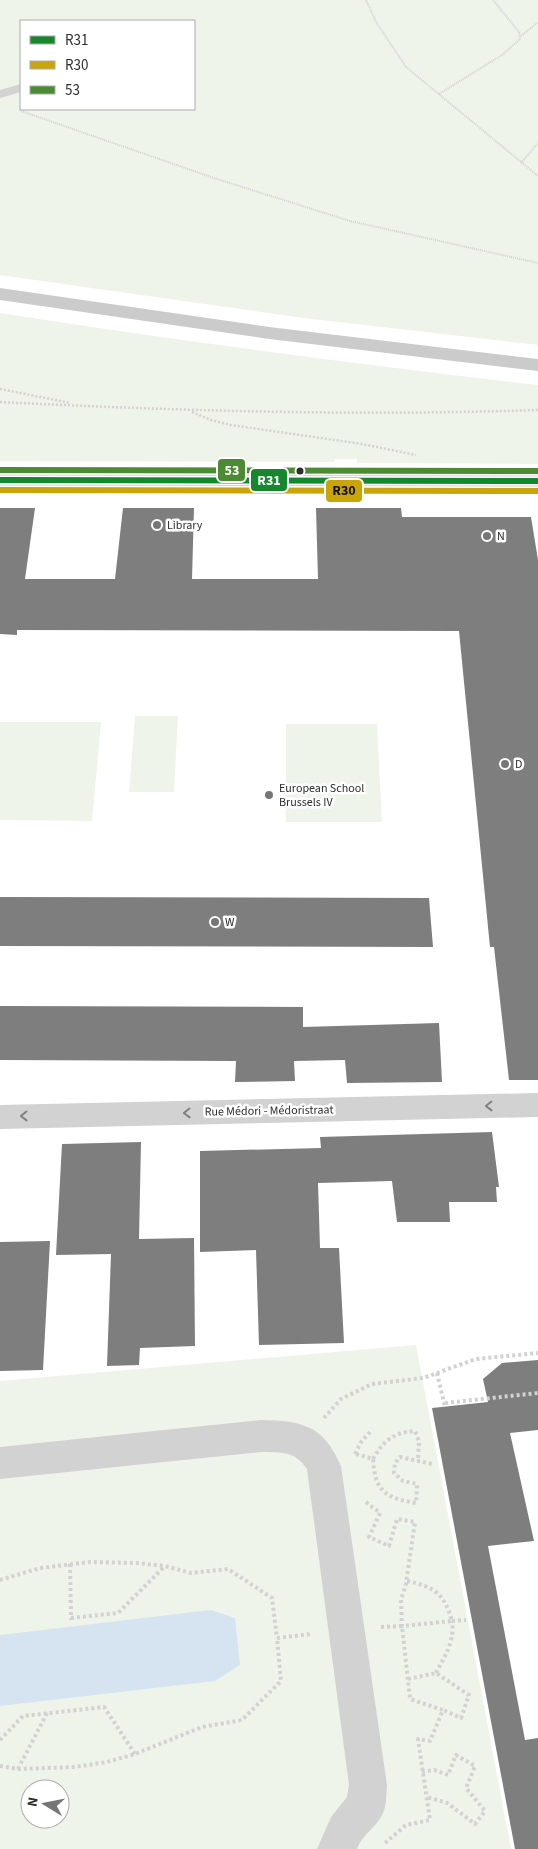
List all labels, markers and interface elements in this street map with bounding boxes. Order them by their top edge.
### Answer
legend [20,20,195,110]
text: R31 [65,30,88,51]
text: R30 [65,55,88,76]
text: 53 [65,80,80,101]
line badge: 53 [217,458,246,482]
text: 53 [225,461,239,481]
unlabelled marker [295,466,305,476]
line badge: R31 [250,468,288,492]
text: R31 [257,471,281,491]
line badge: R30 [325,479,363,503]
text: R30 [332,481,356,501]
place label: Library [167,517,203,534]
marker: Library [151,519,163,531]
place label: N [497,528,505,545]
marker: N [481,530,493,542]
place label: D [515,756,522,773]
marker: D [499,758,511,770]
place label: European School Brussels IV [279,780,364,811]
marker: European School Brussels IV [263,789,275,801]
place label: W [225,914,235,931]
marker: W [209,916,221,928]
street label: Rue Médori - Médoristraat [204,1101,334,1121]
one-way arrow [485,1101,493,1112]
one-way arrow [183,1108,190,1118]
one-way arrow [20,1111,28,1122]
north arrow [20,1779,70,1829]
text: N [23,1796,44,1808]

